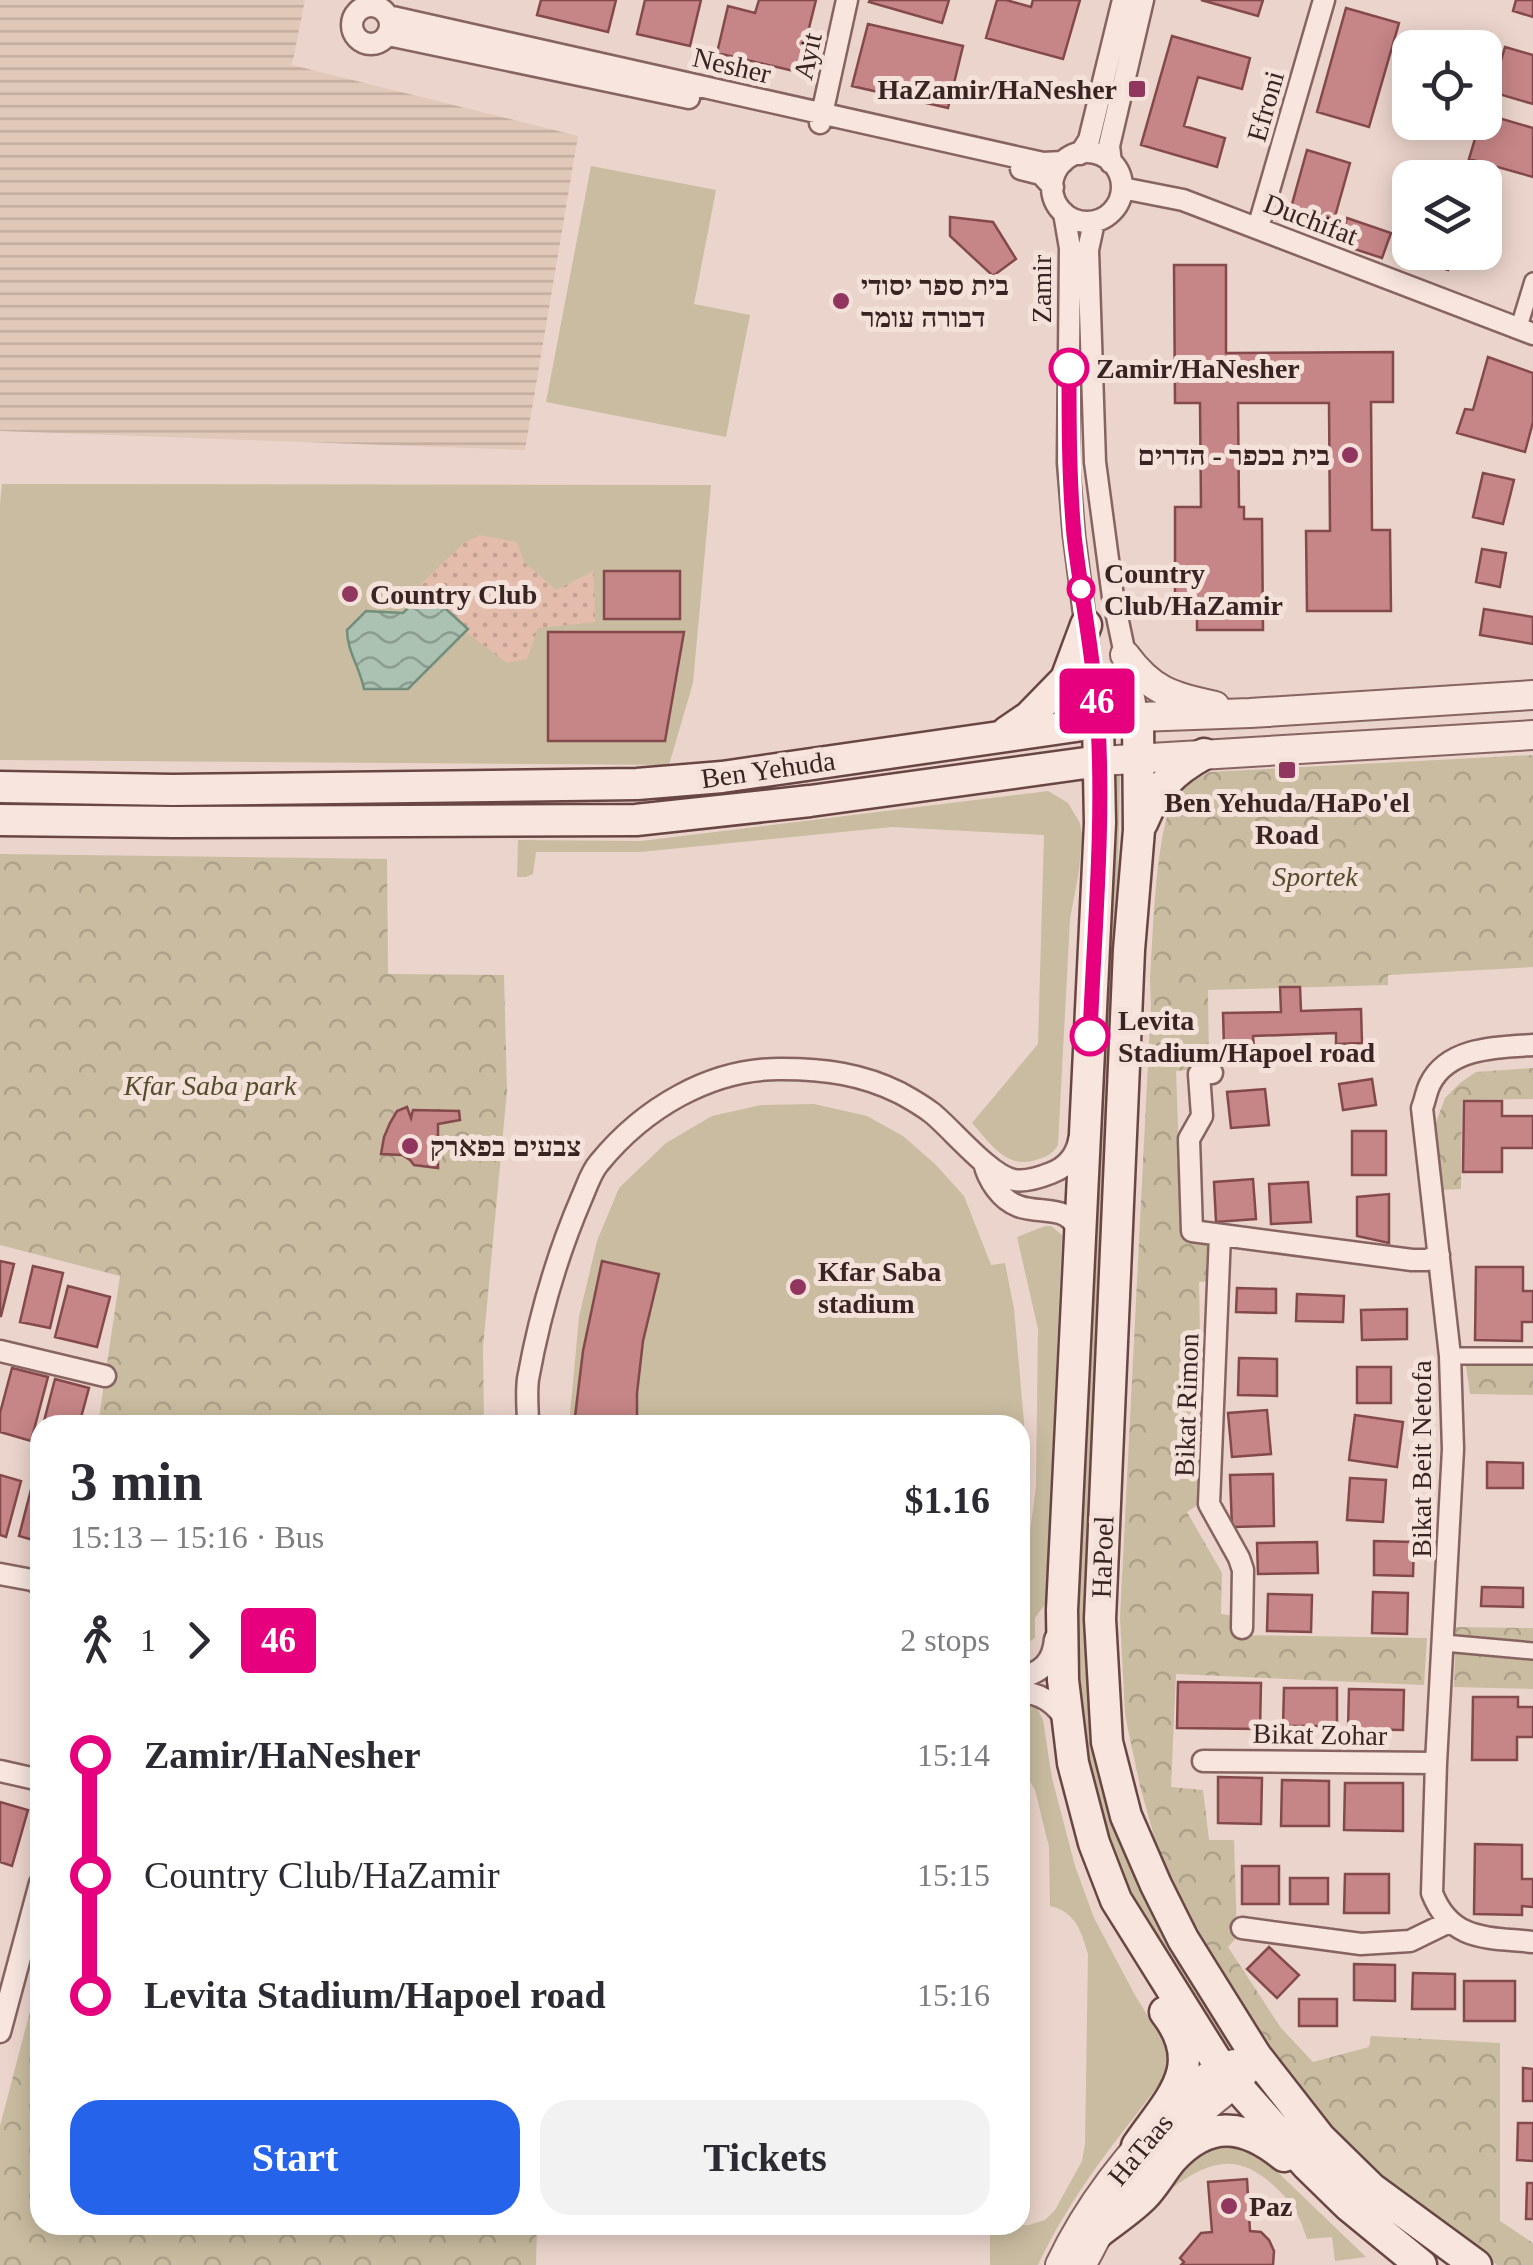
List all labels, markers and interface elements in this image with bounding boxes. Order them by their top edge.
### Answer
street label: Ayit [787,29,828,83]
map controls [1392,30,1502,270]
button: locate [1392,30,1502,140]
street label: Nesher [690,41,775,90]
street label: Efroni [1241,67,1290,145]
place label: HaZamir/HaNesher [877,74,1117,105]
marker: HaZamir/HaNesher [1126,78,1148,100]
button: layers [1392,160,1502,270]
street label: Duchifat [1260,187,1362,252]
street label: Zamir [1026,254,1057,323]
place label: בית ספר יסודי דבורה עומר [861,270,1009,333]
marker: בית ספר יסודי דבורה עומר [830,290,852,312]
marker: Zamir/HaNesher [1050,349,1088,387]
place label: Zamir/HaNesher [1096,353,1300,384]
place label: בית בכפר - הדרים [1137,440,1330,471]
marker: בית בכפר - הדרים [1339,444,1361,466]
place label: Country Club/HaZamir [1104,558,1283,621]
marker: Country Club/HaZamir [1068,576,1094,602]
place label: Country Club [370,579,537,610]
marker: Country Club [339,583,361,605]
line badge: 46 [1052,668,1142,734]
text: 46 [1080,682,1115,721]
street label: Ben Yehuda [699,745,838,794]
marker: Ben Yehuda/HaPo'el Road [1276,759,1298,781]
place label: Ben Yehuda/HaPo'el Road [1164,787,1410,850]
park label: Sportek [1272,861,1358,892]
place label: Levita Stadium/Hapoel road [1118,1005,1375,1068]
marker: Levita Stadium/Hapoel road [1071,1017,1109,1055]
park label: Kfar Saba park [123,1070,297,1101]
place label: צבעים בפארק [430,1131,581,1162]
marker: צבעים בפארק [399,1135,421,1157]
place label: Kfar Saba stadium [818,1256,941,1319]
marker: Kfar Saba stadium [787,1276,809,1298]
street label: Bikat Rimon [1168,1333,1205,1477]
street label: Bikat Beit Netofa [1406,1360,1437,1558]
text: 3 min [70,1451,203,1512]
text: $1.16 [905,1479,990,1521]
street label: HaPoel [1086,1515,1119,1599]
text: 15:13 – 15:16 · Bus [70,1519,324,1555]
icon: walk [70,1613,125,1668]
icon: forward [171,1613,226,1668]
text: 46 [261,1621,296,1660]
text: 1 [140,1622,156,1658]
text: 2 stops [900,1622,990,1658]
street label: Bikat Zohar [1252,1718,1388,1751]
text: Zamir/HaNesher [144,1734,421,1776]
text: 15:14 [917,1737,990,1773]
text: Country Club/HaZamir [144,1854,500,1896]
text: 15:15 [917,1857,990,1893]
text: Levita Stadium/Hapoel road [144,1974,606,2016]
text: 15:16 [917,1977,990,2013]
button: Start [70,2100,520,2215]
button: Tickets [540,2100,990,2215]
street label: HaTaas [1102,2107,1179,2191]
place label: Paz [1249,2191,1293,2222]
marker: Paz [1218,2195,1240,2217]

